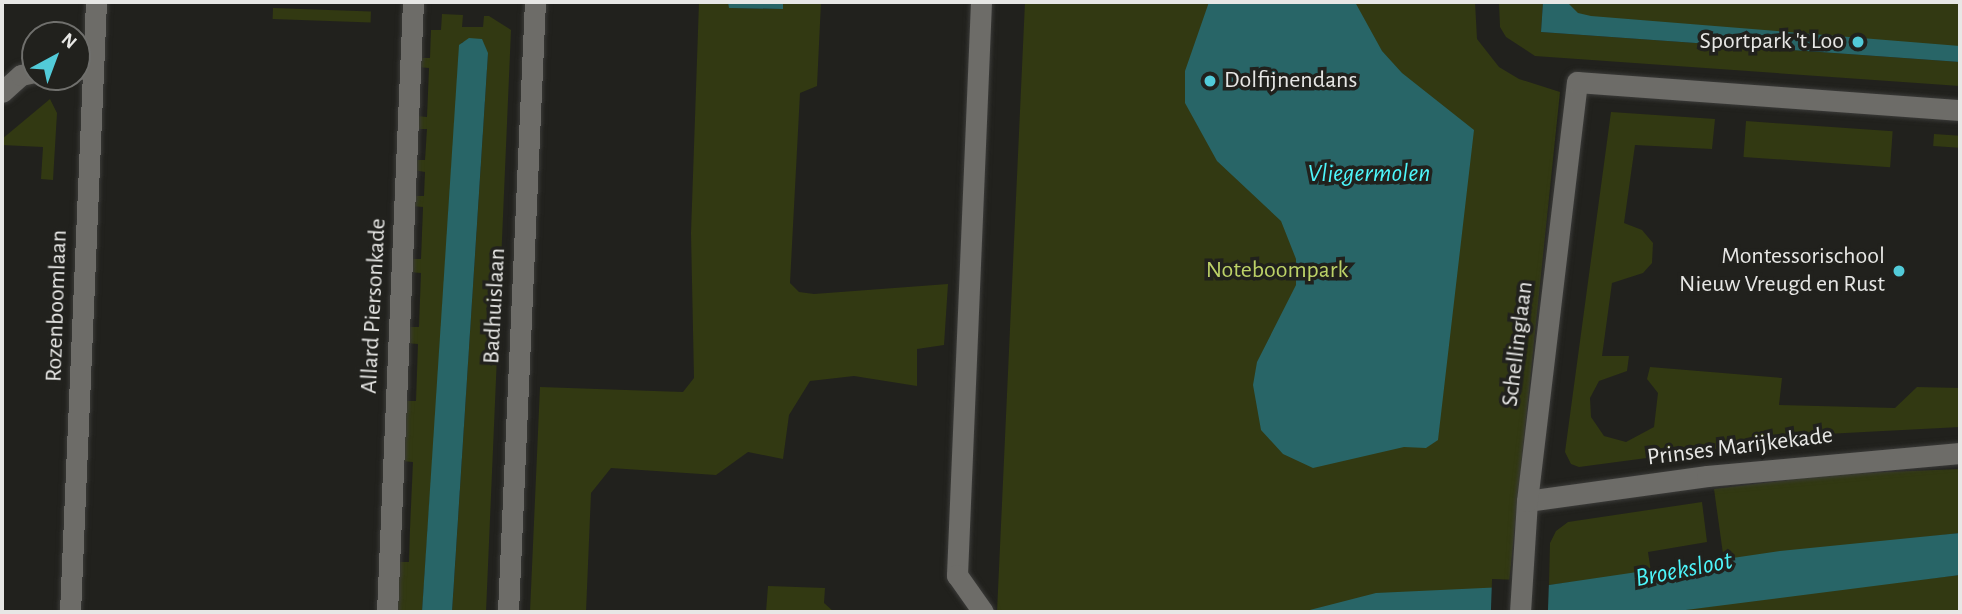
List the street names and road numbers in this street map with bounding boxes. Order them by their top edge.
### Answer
street label: Allard Piersonkade [355,218,393,394]
street label: Rozenboomlaan [40,230,74,382]
street label: Badhuislaan [478,247,512,365]
street label: Schellinglaan [1496,280,1540,408]
street label: Prinses Marijkekade [1645,421,1835,473]

